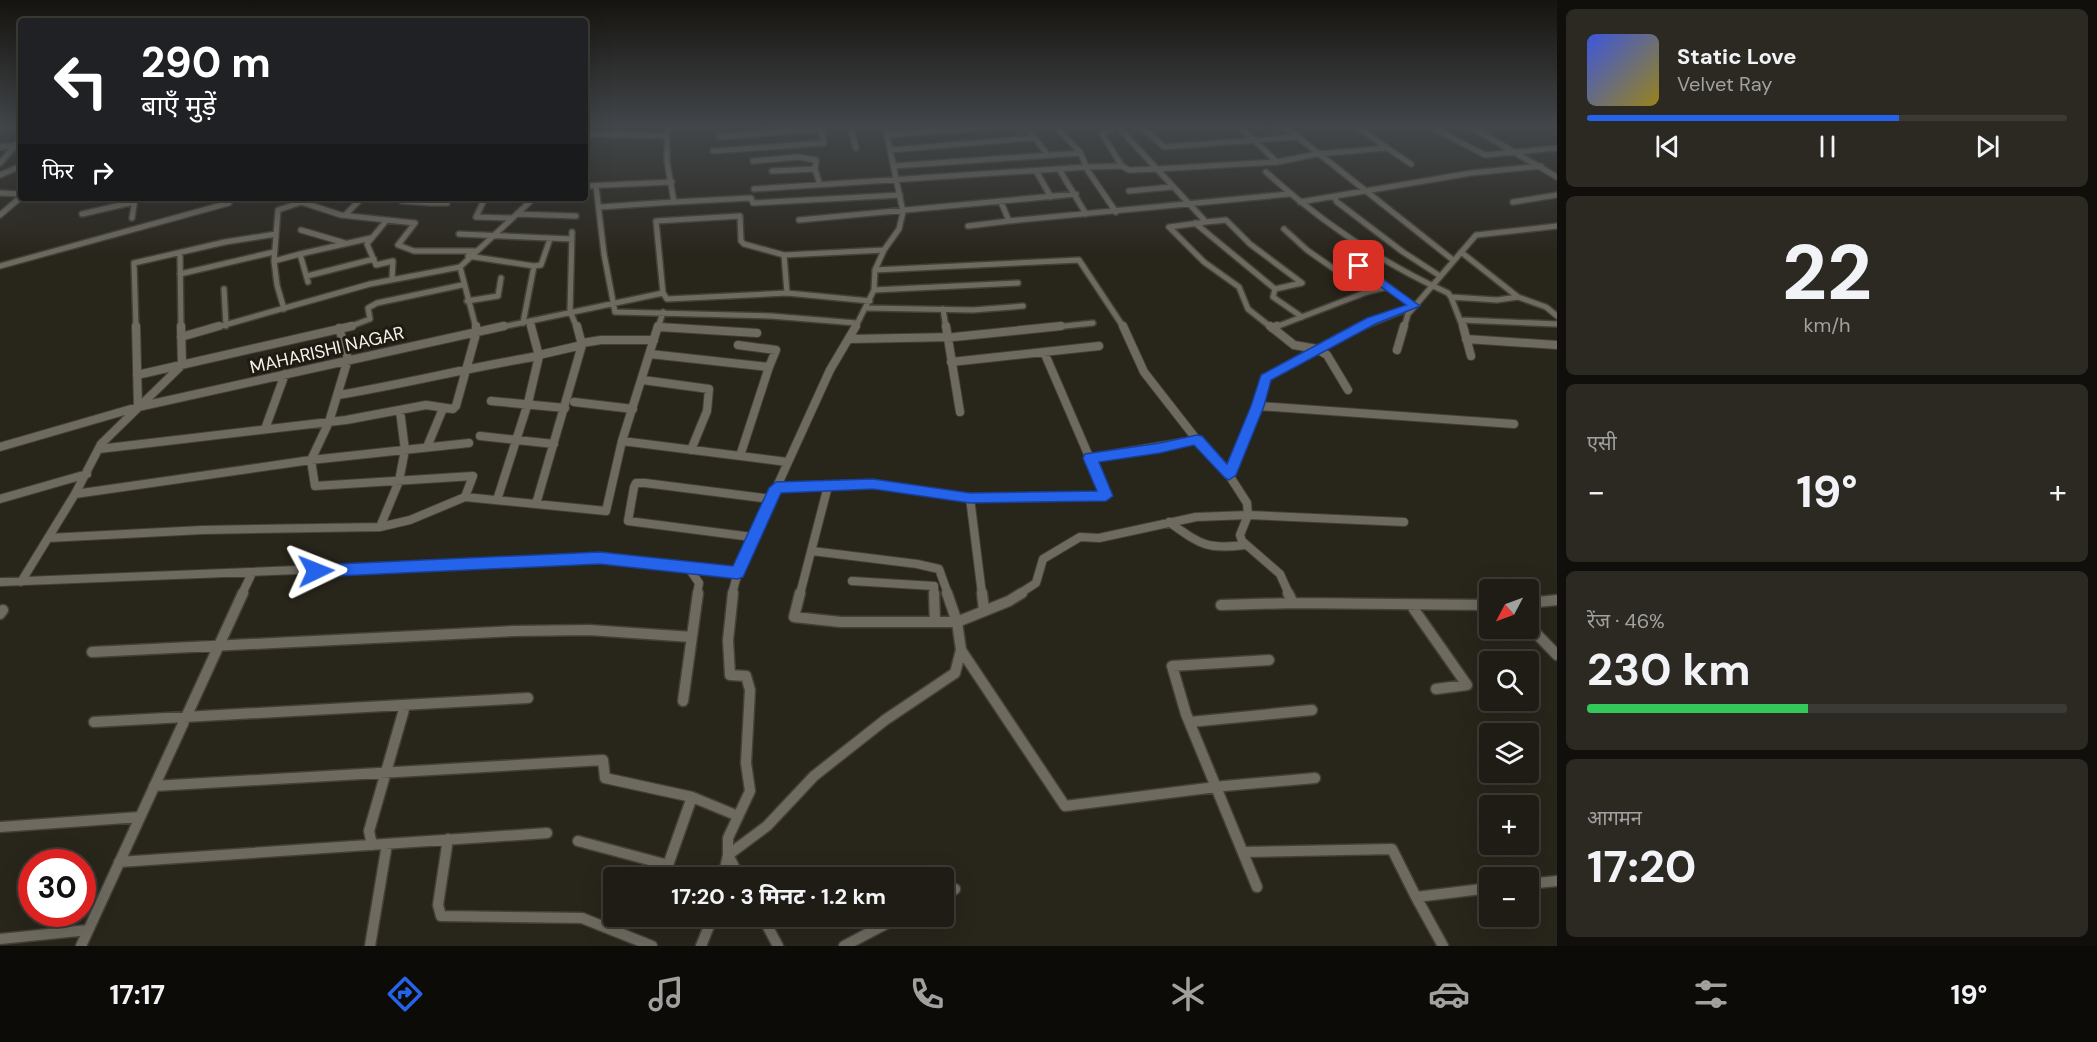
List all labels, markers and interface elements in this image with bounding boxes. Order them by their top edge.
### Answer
text: 290 m [141,35,271,90]
icon: left [42,42,120,120]
text: Static Love [1677,42,1797,71]
text: Velvet Ray [1677,71,1772,97]
text: बाएँ मुड़ें [141,88,216,123]
icon: previous [1651,130,1684,163]
icon: pause [1811,130,1844,163]
icon: next [1971,130,2004,163]
icon: right [86,156,119,189]
text: फिर [42,157,74,186]
text: 22 [1782,222,1872,323]
pin [1333,240,1384,291]
icon: arrive [1342,249,1375,282]
text: km/h [1803,312,1851,338]
street label: MAHARISHI NAGAR [247,321,407,379]
text: एसी [1587,430,1617,456]
text: 19° [1796,462,1858,521]
text: − [1587,470,1605,513]
text: + [2049,470,2067,513]
position arrow [284,539,348,603]
north arrow [1479,579,1539,639]
map controls [1479,579,1539,927]
text: रेंज · 46% [1587,608,1665,634]
text: 230 km [1587,640,1751,699]
button: search [1479,651,1539,711]
button: layers [1479,723,1539,783]
button: + [1479,795,1539,855]
text: आगमन [1587,805,1642,831]
text: 17:20 [1587,837,1696,896]
speed limit sign: 30 [18,849,96,927]
button: − [1479,867,1539,927]
text: 17:20 · 3 मिनट · 1.2 km [671,882,886,911]
icon: directions [384,973,426,1015]
icon: music [645,973,687,1015]
icon: phone [906,973,948,1015]
icon: climate [1167,973,1209,1015]
icon: car [1428,973,1470,1015]
icon: filters [1690,973,1732,1015]
text: 17:17 [110,977,165,1012]
text: 19° [1951,977,1987,1012]

